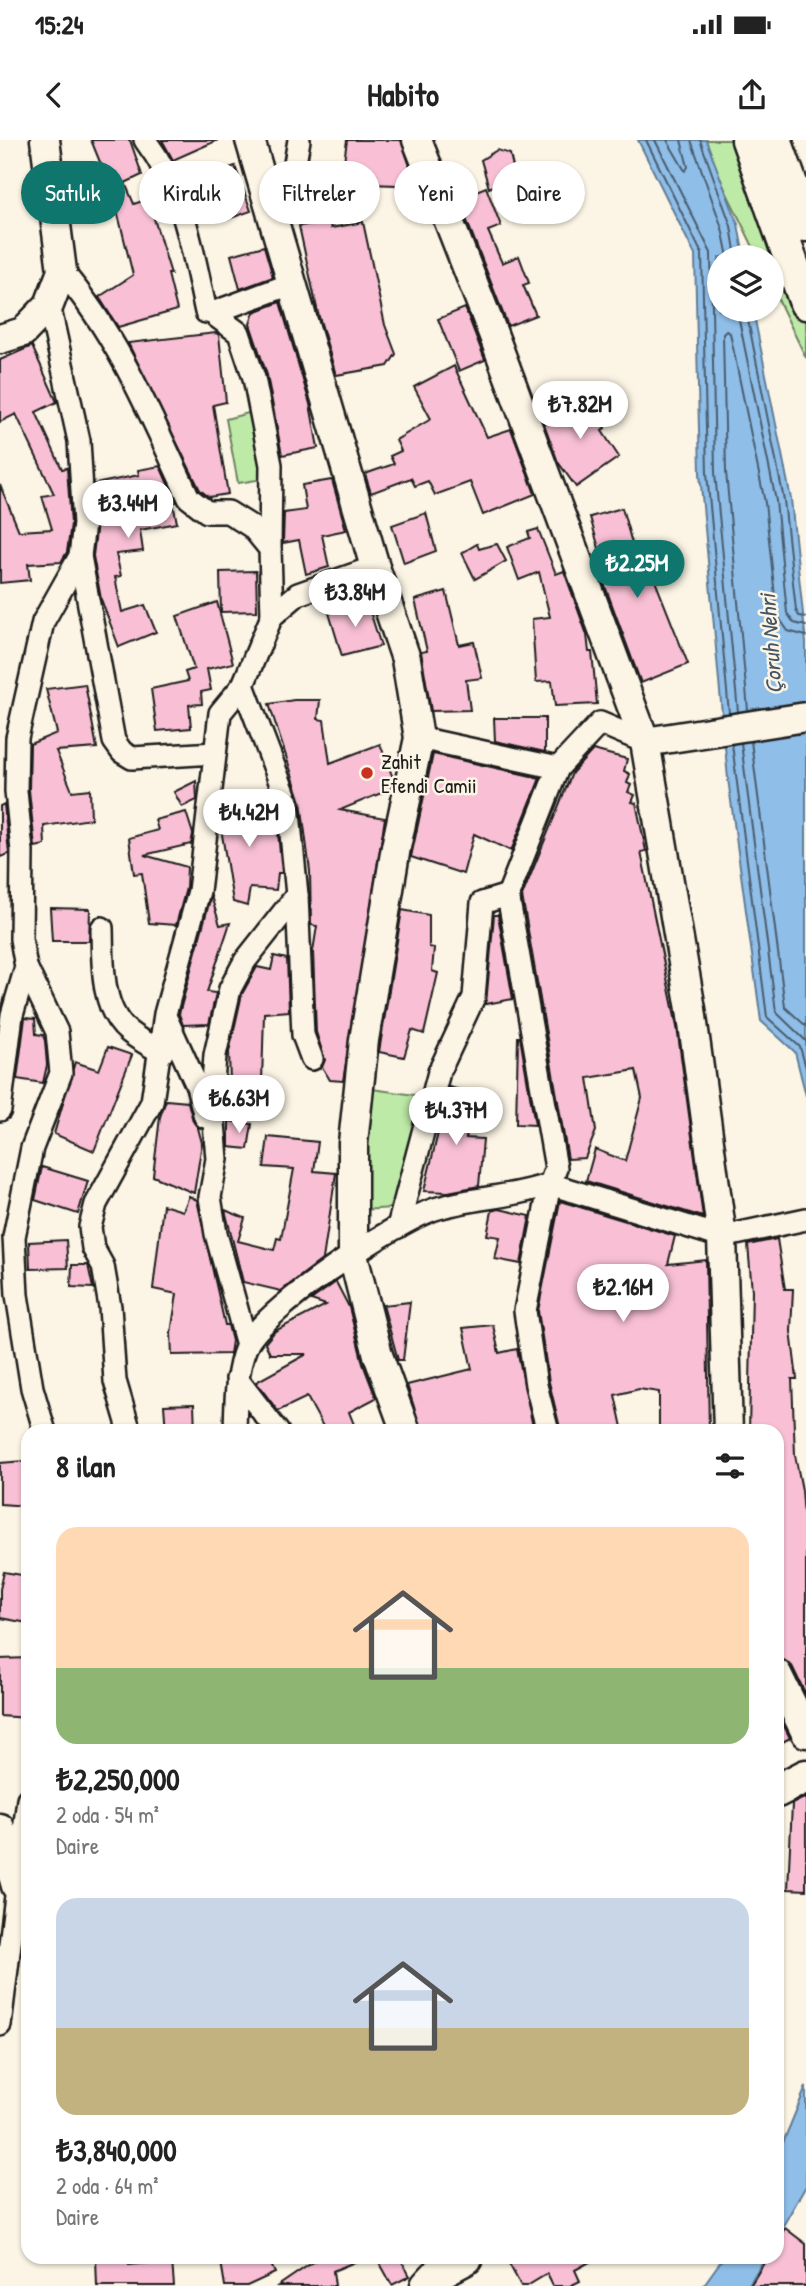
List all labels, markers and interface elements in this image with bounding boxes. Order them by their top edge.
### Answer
text: 15:24 [35,7,83,42]
text: Habito [367,73,439,116]
icon: back [35,76,73,114]
icon: share [733,76,771,114]
chip: Satılık [21,161,125,224]
chip: Kiralık [139,161,245,224]
chip: Filtreler [259,161,380,224]
chip: Yeni [394,161,478,224]
chip: Daire [492,161,585,224]
map controls [707,245,784,322]
button: layers [707,245,784,322]
pin: ₺7.82M [523,382,637,441]
text: ₺7.82M [548,388,612,419]
pin: ₺3.44M [71,480,185,540]
text: ₺3.44M [98,487,158,518]
pin: ₺2.25M [580,540,694,600]
text: ₺2.25M [605,547,669,578]
pin: ₺3.84M [298,570,412,629]
text: ₺3.84M [325,576,385,607]
water label: Çoruh Nehri [751,591,789,695]
place label: Zahit Efendi Camii [381,747,477,800]
marker: Zahit Efendi Camii [359,765,375,781]
pin: ₺4.42M [192,790,306,849]
text: ₺4.42M [219,796,279,827]
pin: ₺6.63M [182,1076,296,1135]
text: ₺6.63M [209,1082,269,1113]
pin: ₺4.37M [399,1088,513,1147]
text: ₺4.37M [425,1094,487,1125]
pin: ₺2.16M [566,1264,680,1324]
text: ₺2.16M [593,1271,653,1302]
text: 8 ilan [56,1446,116,1486]
icon: filters [711,1447,749,1485]
icon: home [340,1572,466,1698]
text: ₺2,250,000 [56,1759,180,1799]
text: 2 oda · 54 m² [56,1799,159,1830]
text: Daire [56,1830,99,1861]
icon: home [340,1943,466,2069]
text: ₺3,840,000 [56,2130,177,2170]
text: 2 oda · 64 m² [56,2170,159,2201]
text: Daire [56,2201,99,2232]

